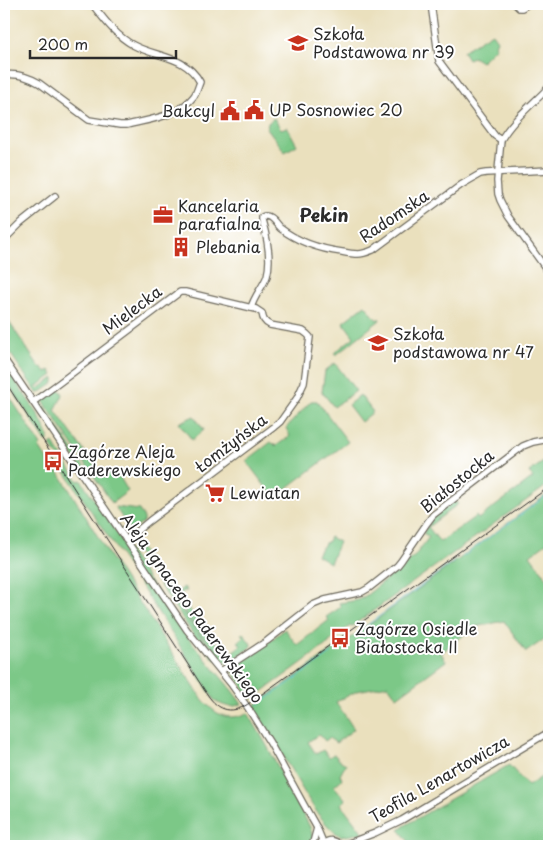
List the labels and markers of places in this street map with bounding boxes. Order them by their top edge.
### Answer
place label: Szkoła Podstawowa nr 39 [313,21,454,63]
school or university icon: Szkoła Podstawowa nr 39 [287,32,309,54]
place label: UP Sosnowiec 20 [269,97,403,121]
place label: Bakcyl [161,98,215,122]
public building icon: UP Sosnowiec 20 [243,99,265,121]
public building icon: Bakcyl [219,100,241,122]
place label: Kancelaria parafialna [178,193,261,235]
office icon: Kancelaria parafialna [152,204,174,226]
place label: Plebania [196,234,261,258]
building icon: Plebania [170,236,192,258]
place label: Szkoła podstawowa nr 47 [393,321,534,363]
school or university icon: Szkoła podstawowa nr 47 [367,332,389,354]
place label: Zagórze Aleja Paderewskiego [68,439,181,481]
bus stop icon: Zagórze Aleja Paderewskiego [42,450,64,472]
place label: Lewiatan [230,480,300,504]
supermarket icon: Lewiatan [204,482,226,504]
place label: Zagórze Osiedle Białostocka II [355,616,478,658]
bus stop icon: Zagórze Osiedle Białostocka II [329,627,351,649]

